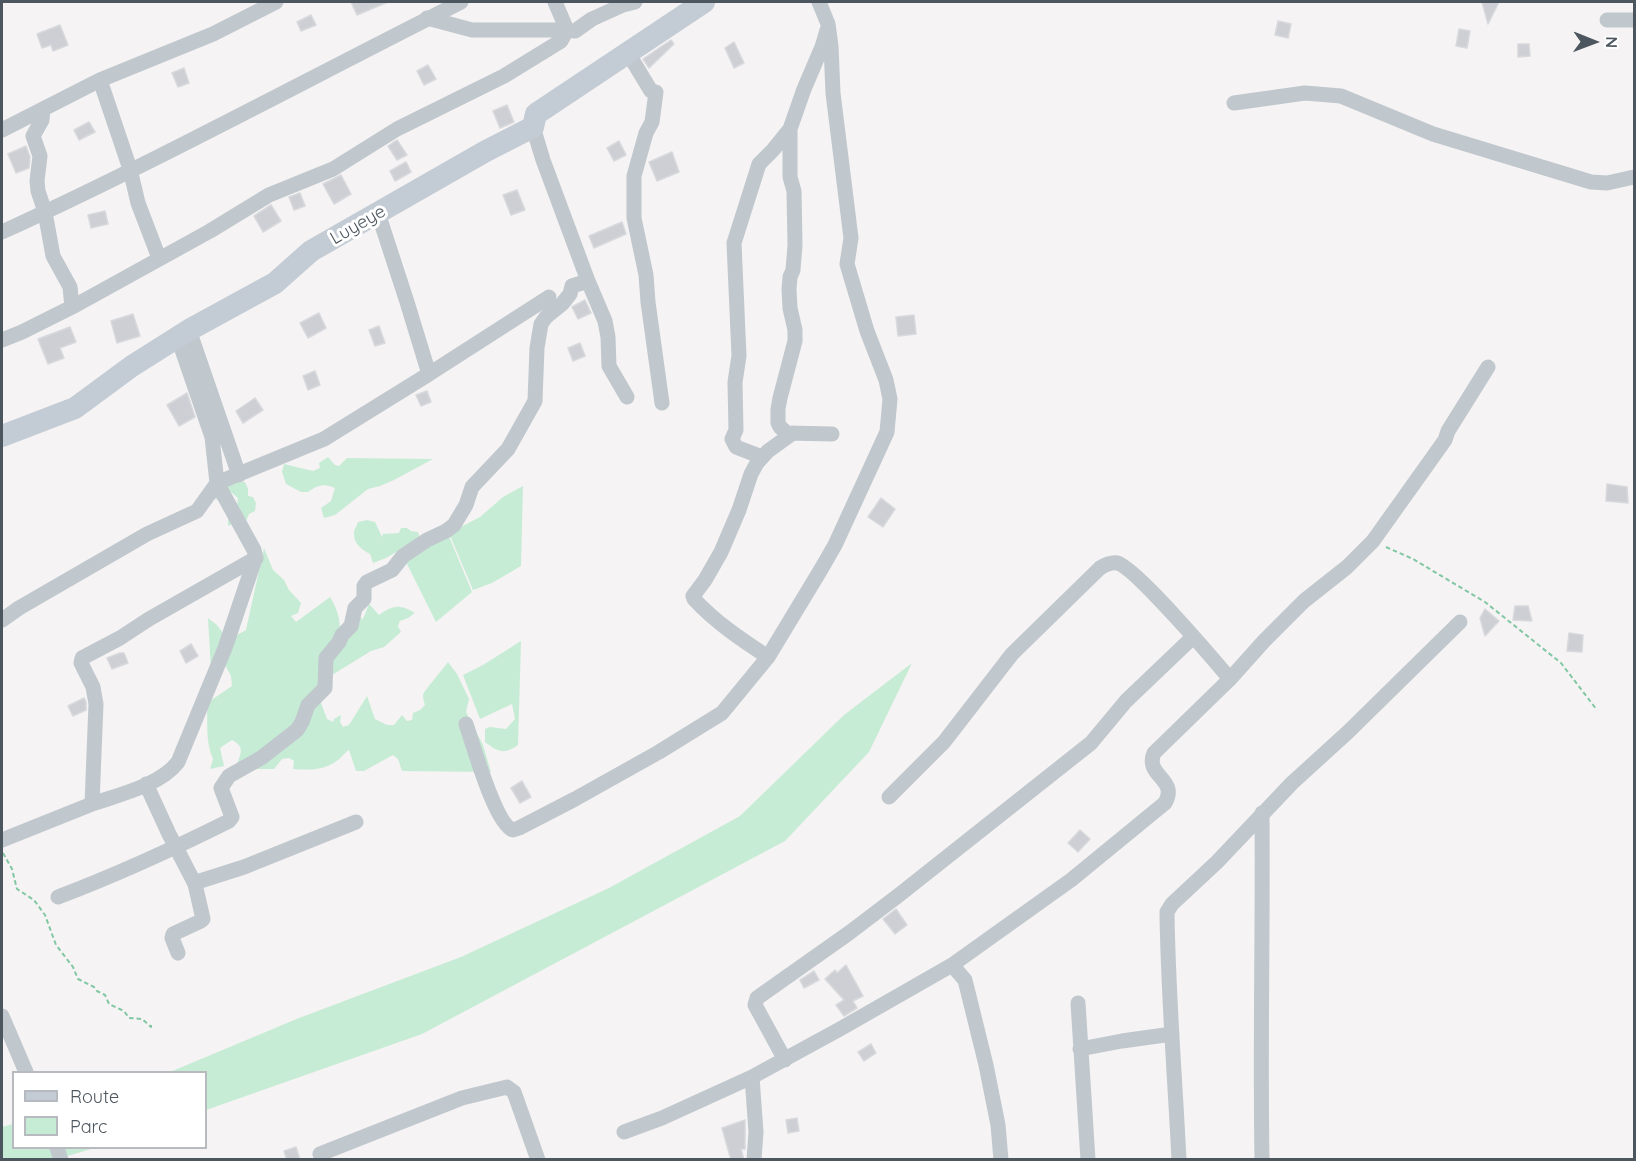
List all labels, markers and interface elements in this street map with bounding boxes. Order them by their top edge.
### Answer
north arrow [1564,12,1624,72]
text: N [1602,36,1622,48]
street label: Luyeye [326,201,390,249]
legend [12,1071,207,1149]
text: Route [70,1085,119,1108]
text: Parc [70,1115,107,1138]

